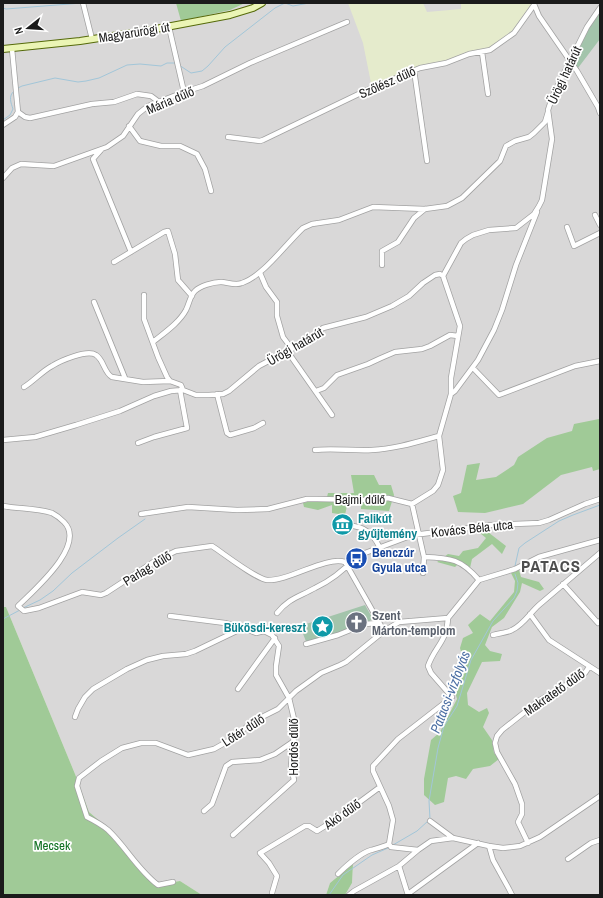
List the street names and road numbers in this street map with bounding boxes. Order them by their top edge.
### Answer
street label: Magyarürögi út [97,18,171,46]
street label: Ürögi határút [544,43,585,107]
street label: Szőlész dűlő [356,62,418,103]
street label: Mária dűlő [144,83,197,118]
street label: Ürögi határút [264,323,326,369]
street label: Bajmi dűlő [335,491,385,508]
street label: Kovács Béla utca [430,516,514,541]
street label: Parlag dűlő [120,547,175,590]
street label: Makratető dűlő [521,665,588,720]
street label: Lőtér dűlő [219,710,268,750]
street label: Hordós dűlő [285,718,302,776]
street label: Akó dűlő [320,796,364,834]

